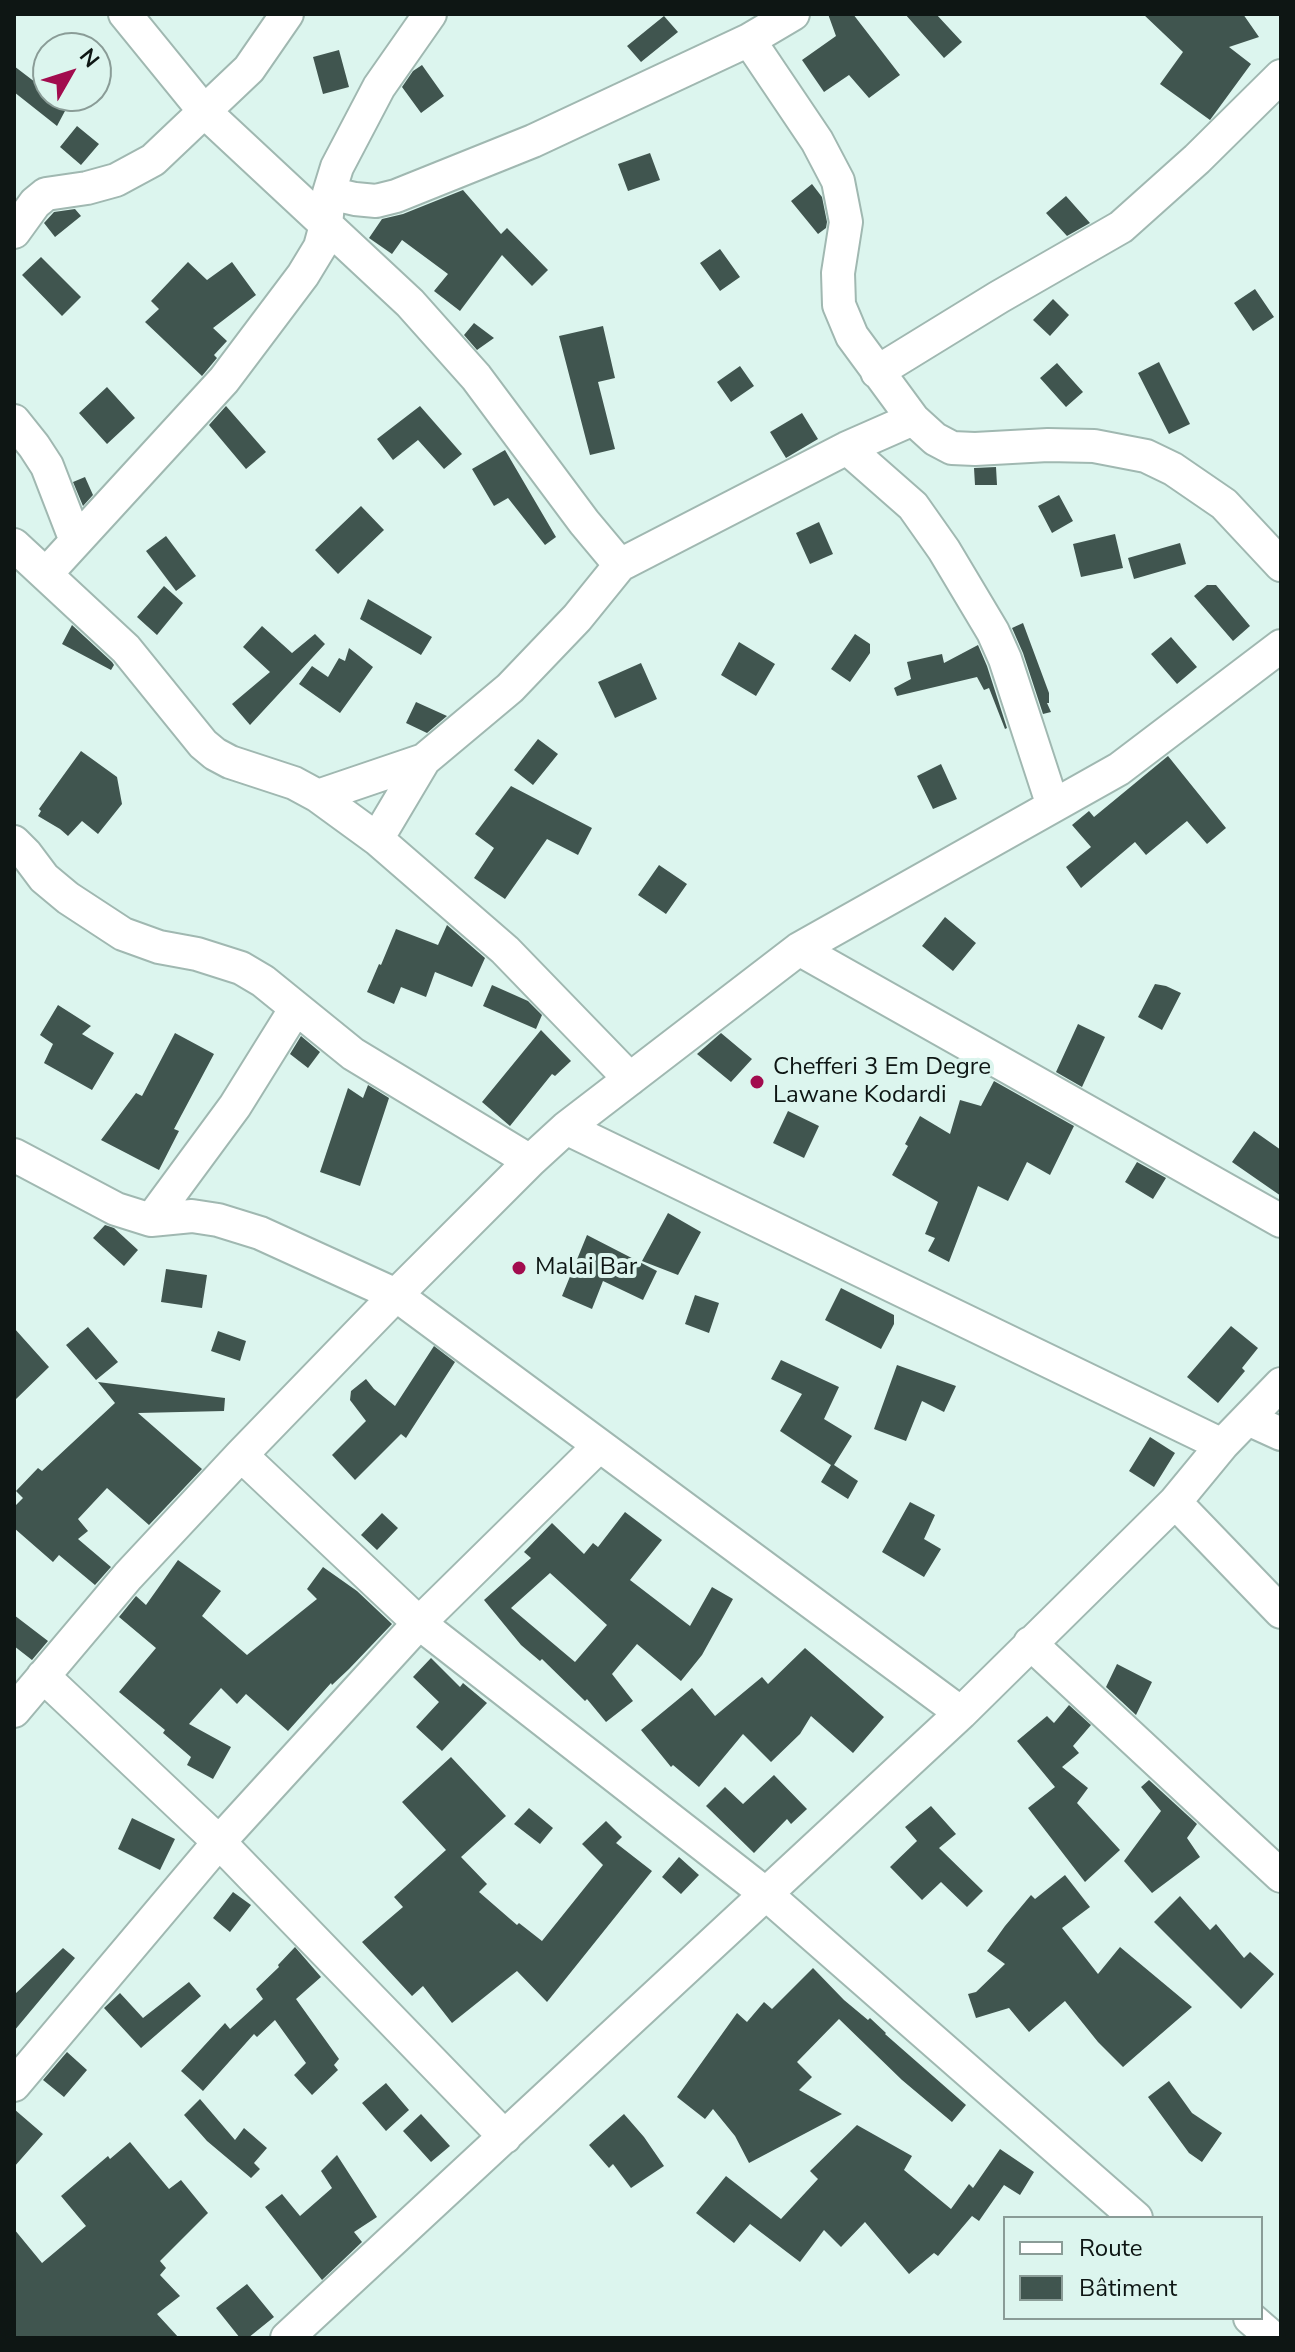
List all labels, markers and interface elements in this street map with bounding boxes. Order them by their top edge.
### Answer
north arrow [32,32,112,112]
text: N [72,42,106,74]
place label: Chefferi 3 Em Degre Lawane Kodardi [773,1054,991,1110]
marker: Chefferi 3 Em Degre Lawane Kodardi [748,1073,766,1091]
place label: Malai Bar [535,1254,637,1282]
marker: Malai Bar [510,1259,528,1277]
legend [1003,2216,1263,2320]
text: Route [1079,2232,1143,2264]
text: Bâtiment [1079,2272,1177,2304]

